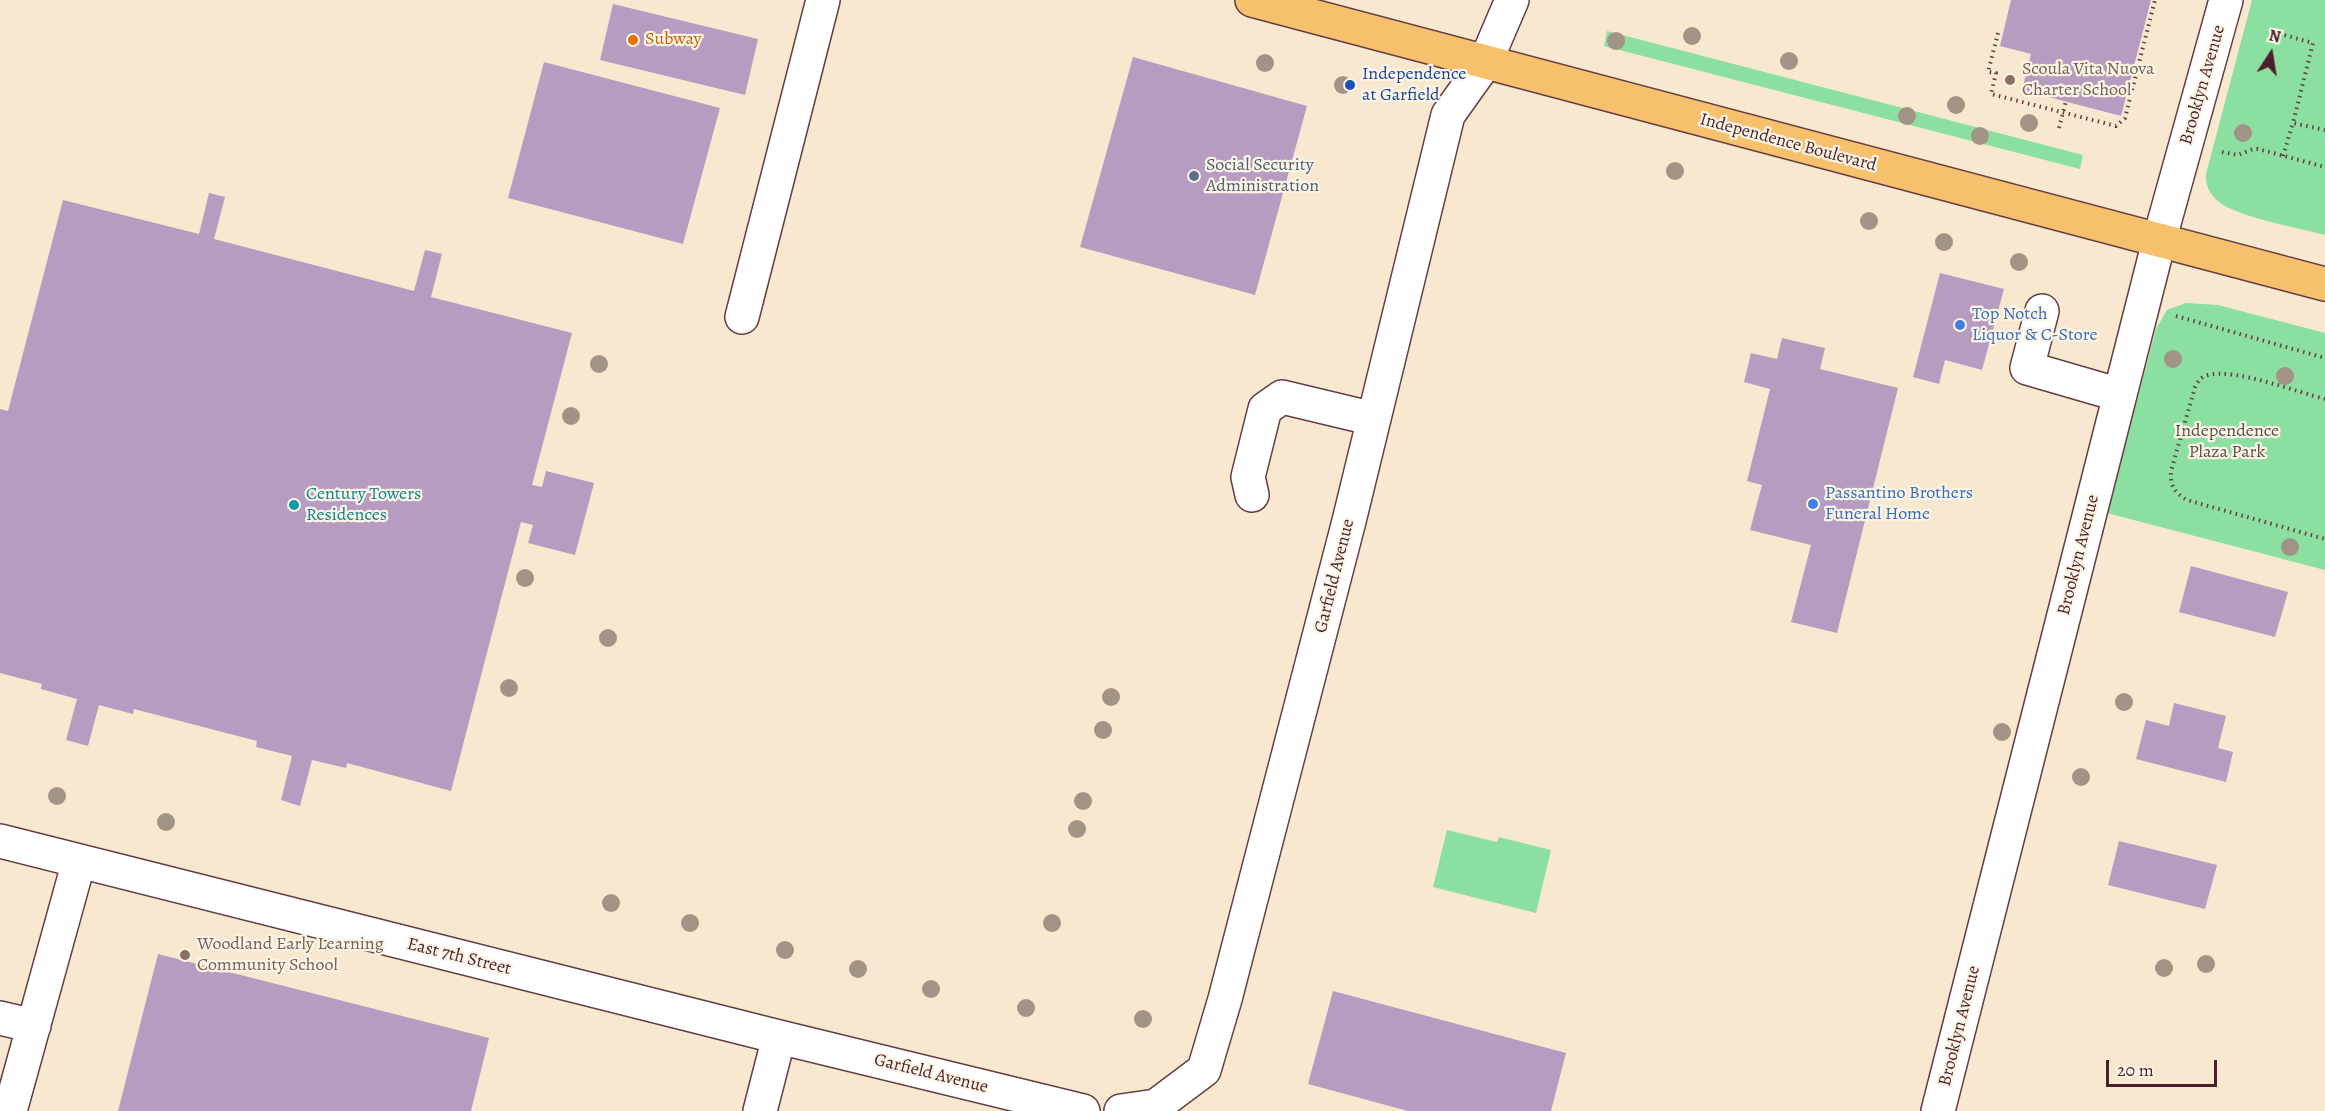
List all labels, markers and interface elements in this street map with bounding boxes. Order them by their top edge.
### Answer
street label: Brooklyn Avenue [2176,23,2230,147]
north arrow [2241,24,2301,84]
text: N [2267,24,2283,48]
place label: Subway [645,29,702,51]
marker: Subway [626,33,640,47]
place label: Scoula Vita Nuova Charter School [2022,59,2154,101]
place label: Independence at Garfield [1362,64,1466,106]
marker: Scoula Vita Nuova Charter School [2003,73,2017,87]
marker: Independence at Garfield [1343,78,1357,92]
street label: Independence Boulevard [1697,109,1879,177]
place label: Social Security Administration [1206,155,1319,198]
marker: Social Security Administration [1187,169,1201,183]
place label: Top Notch Liquor & C-Store [1972,304,2098,346]
marker: Top Notch Liquor & C-Store [1953,318,1967,332]
park label: Independence Plaza Park [2175,421,2279,464]
place label: Passantino Brothers Funeral Home [1825,483,1973,526]
place label: Century Towers Residences [306,484,421,526]
street label: Brooklyn Avenue [2054,492,2104,618]
marker: Passantino Brothers Funeral Home [1806,497,1820,511]
marker: Century Towers Residences [287,498,301,512]
street label: Garfield Avenue [1310,517,1360,635]
place label: Woodland Early Learning Community School [197,934,384,976]
street label: East 7th Street [405,934,513,980]
marker: Woodland Early Learning Community School [178,948,192,962]
street label: Brooklyn Avenue [1935,963,1985,1089]
scale bar [2109,1048,2220,1086]
street label: Garfield Avenue [872,1049,990,1099]
text: 20 m [2117,1058,2154,1082]

